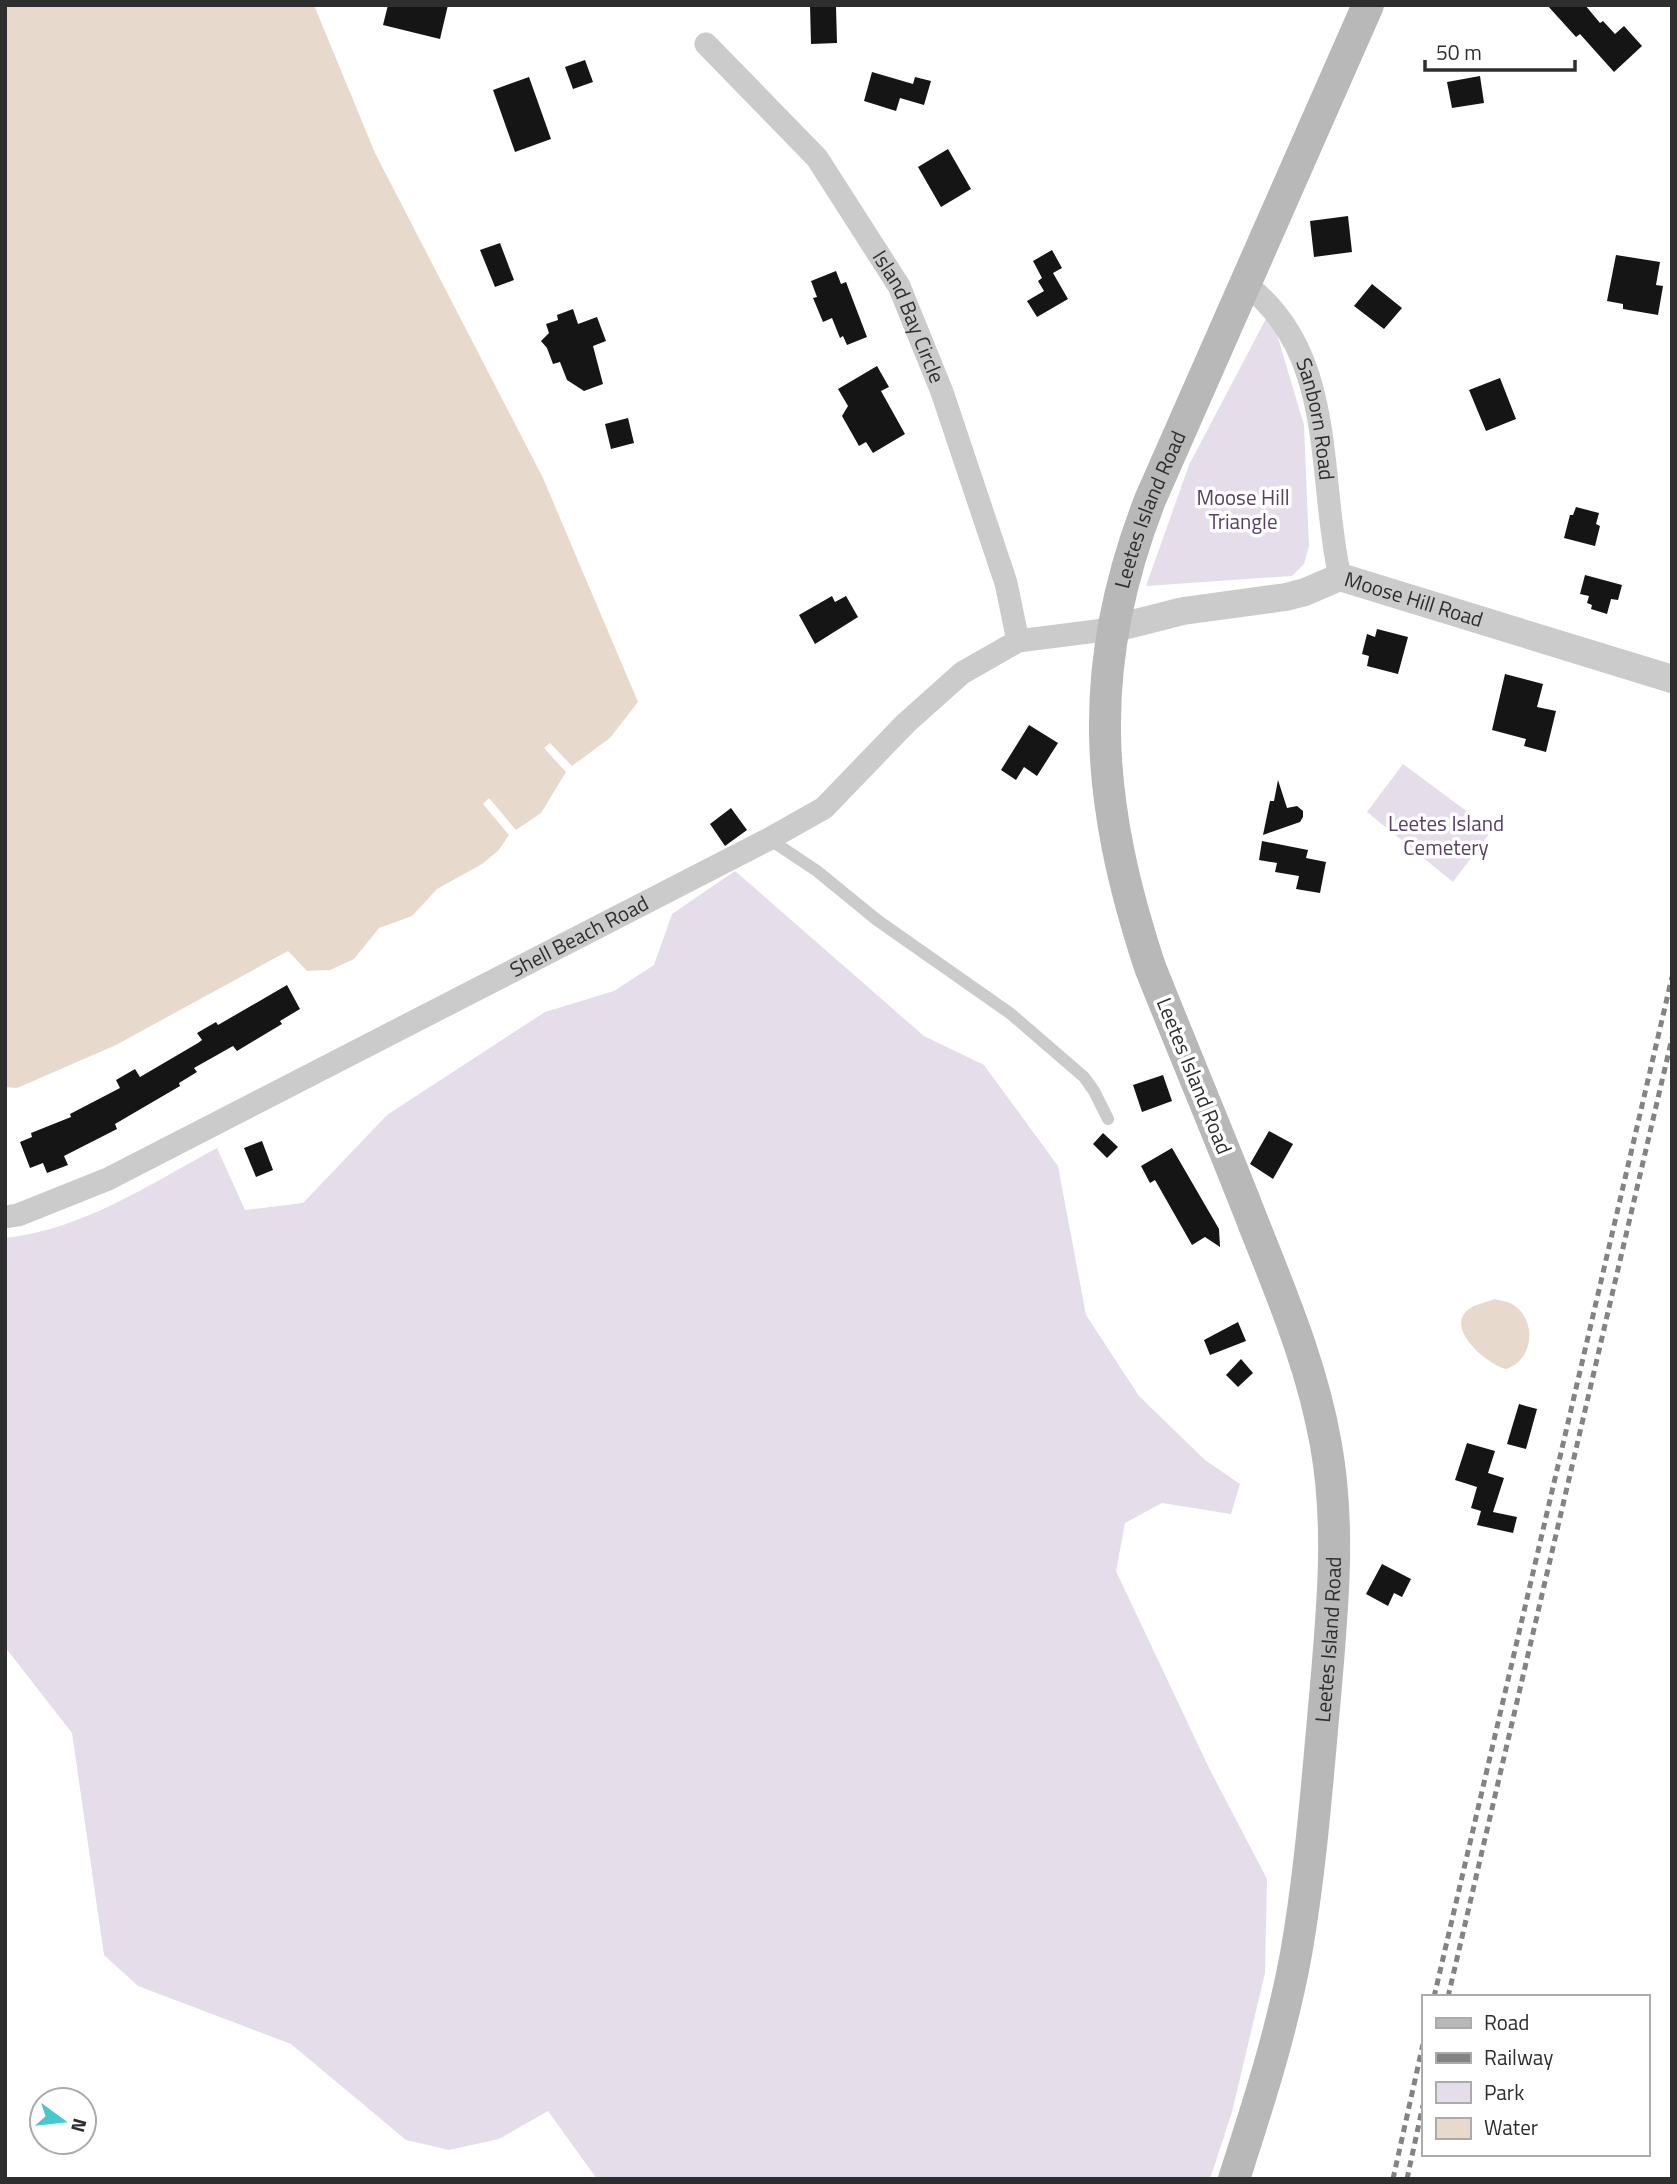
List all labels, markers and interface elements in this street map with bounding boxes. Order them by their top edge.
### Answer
scale bar [1425,28,1576,72]
text: 50 m [1436,36,1482,68]
street label: Island Bay Circle [865,243,954,388]
street label: Sanborn Road [1288,353,1344,482]
street label: Leetes Island Road [1105,425,1194,592]
park label: Moose Hill Triangle [1196,481,1290,537]
street label: Moose Hill Road [1341,562,1487,635]
park label: Leetes Island Cemetery [1388,807,1504,863]
street label: Shell Beach Road [504,887,654,985]
street label: Leetes Island Road [1149,993,1241,1159]
street label: Leetes Island Road [1306,1556,1349,1724]
legend [1422,1995,1649,2156]
text: Road [1484,2006,1529,2038]
text: Railway [1484,2041,1553,2073]
text: Park [1484,2076,1524,2108]
north arrow [28,2086,98,2156]
text: Water [1484,2111,1538,2143]
text: N [64,2115,96,2136]

